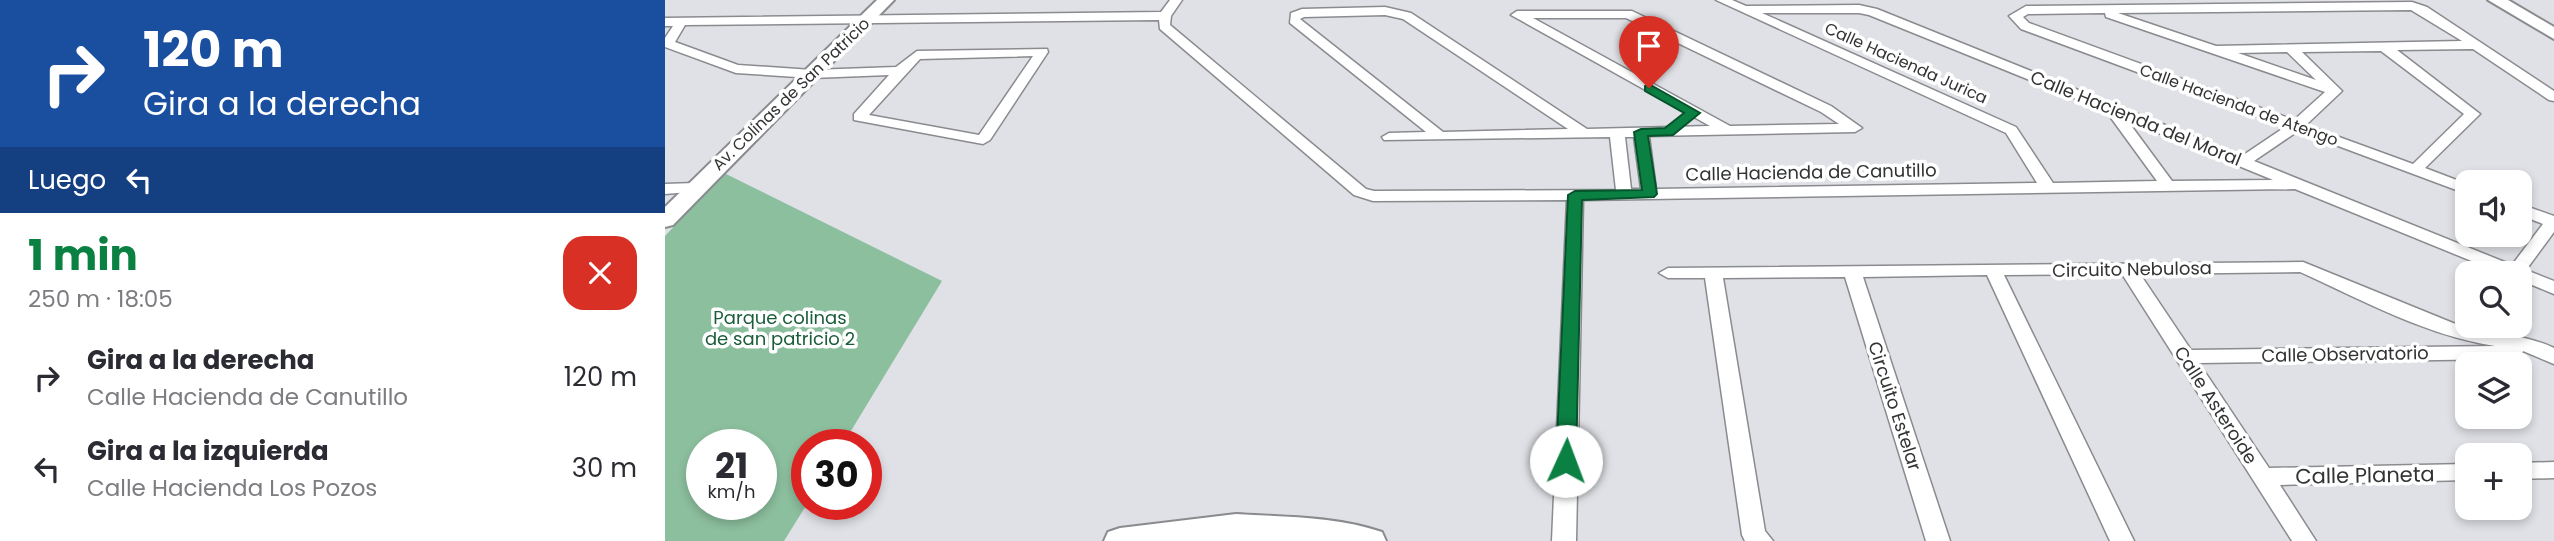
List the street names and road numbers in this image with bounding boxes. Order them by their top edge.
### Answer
street label: Av. Colinas de San Patricio [707,12,875,176]
street label: Calle Hacienda Jurica [1821,17,1991,109]
street label: Calle Hacienda de Atengo [2137,58,2341,152]
street label: Calle Hacienda del Moral [2027,64,2245,172]
street label: Calle Hacienda de Canutillo [1685,157,1937,187]
street label: Circuito Nebulosa [2052,255,2212,283]
street label: Circuito Estelar [1862,338,1928,474]
street label: Calle Observatorio [2261,340,2429,368]
street label: Calle Asteroide [2168,341,2264,469]
street label: Calle Planeta [2295,459,2435,491]

